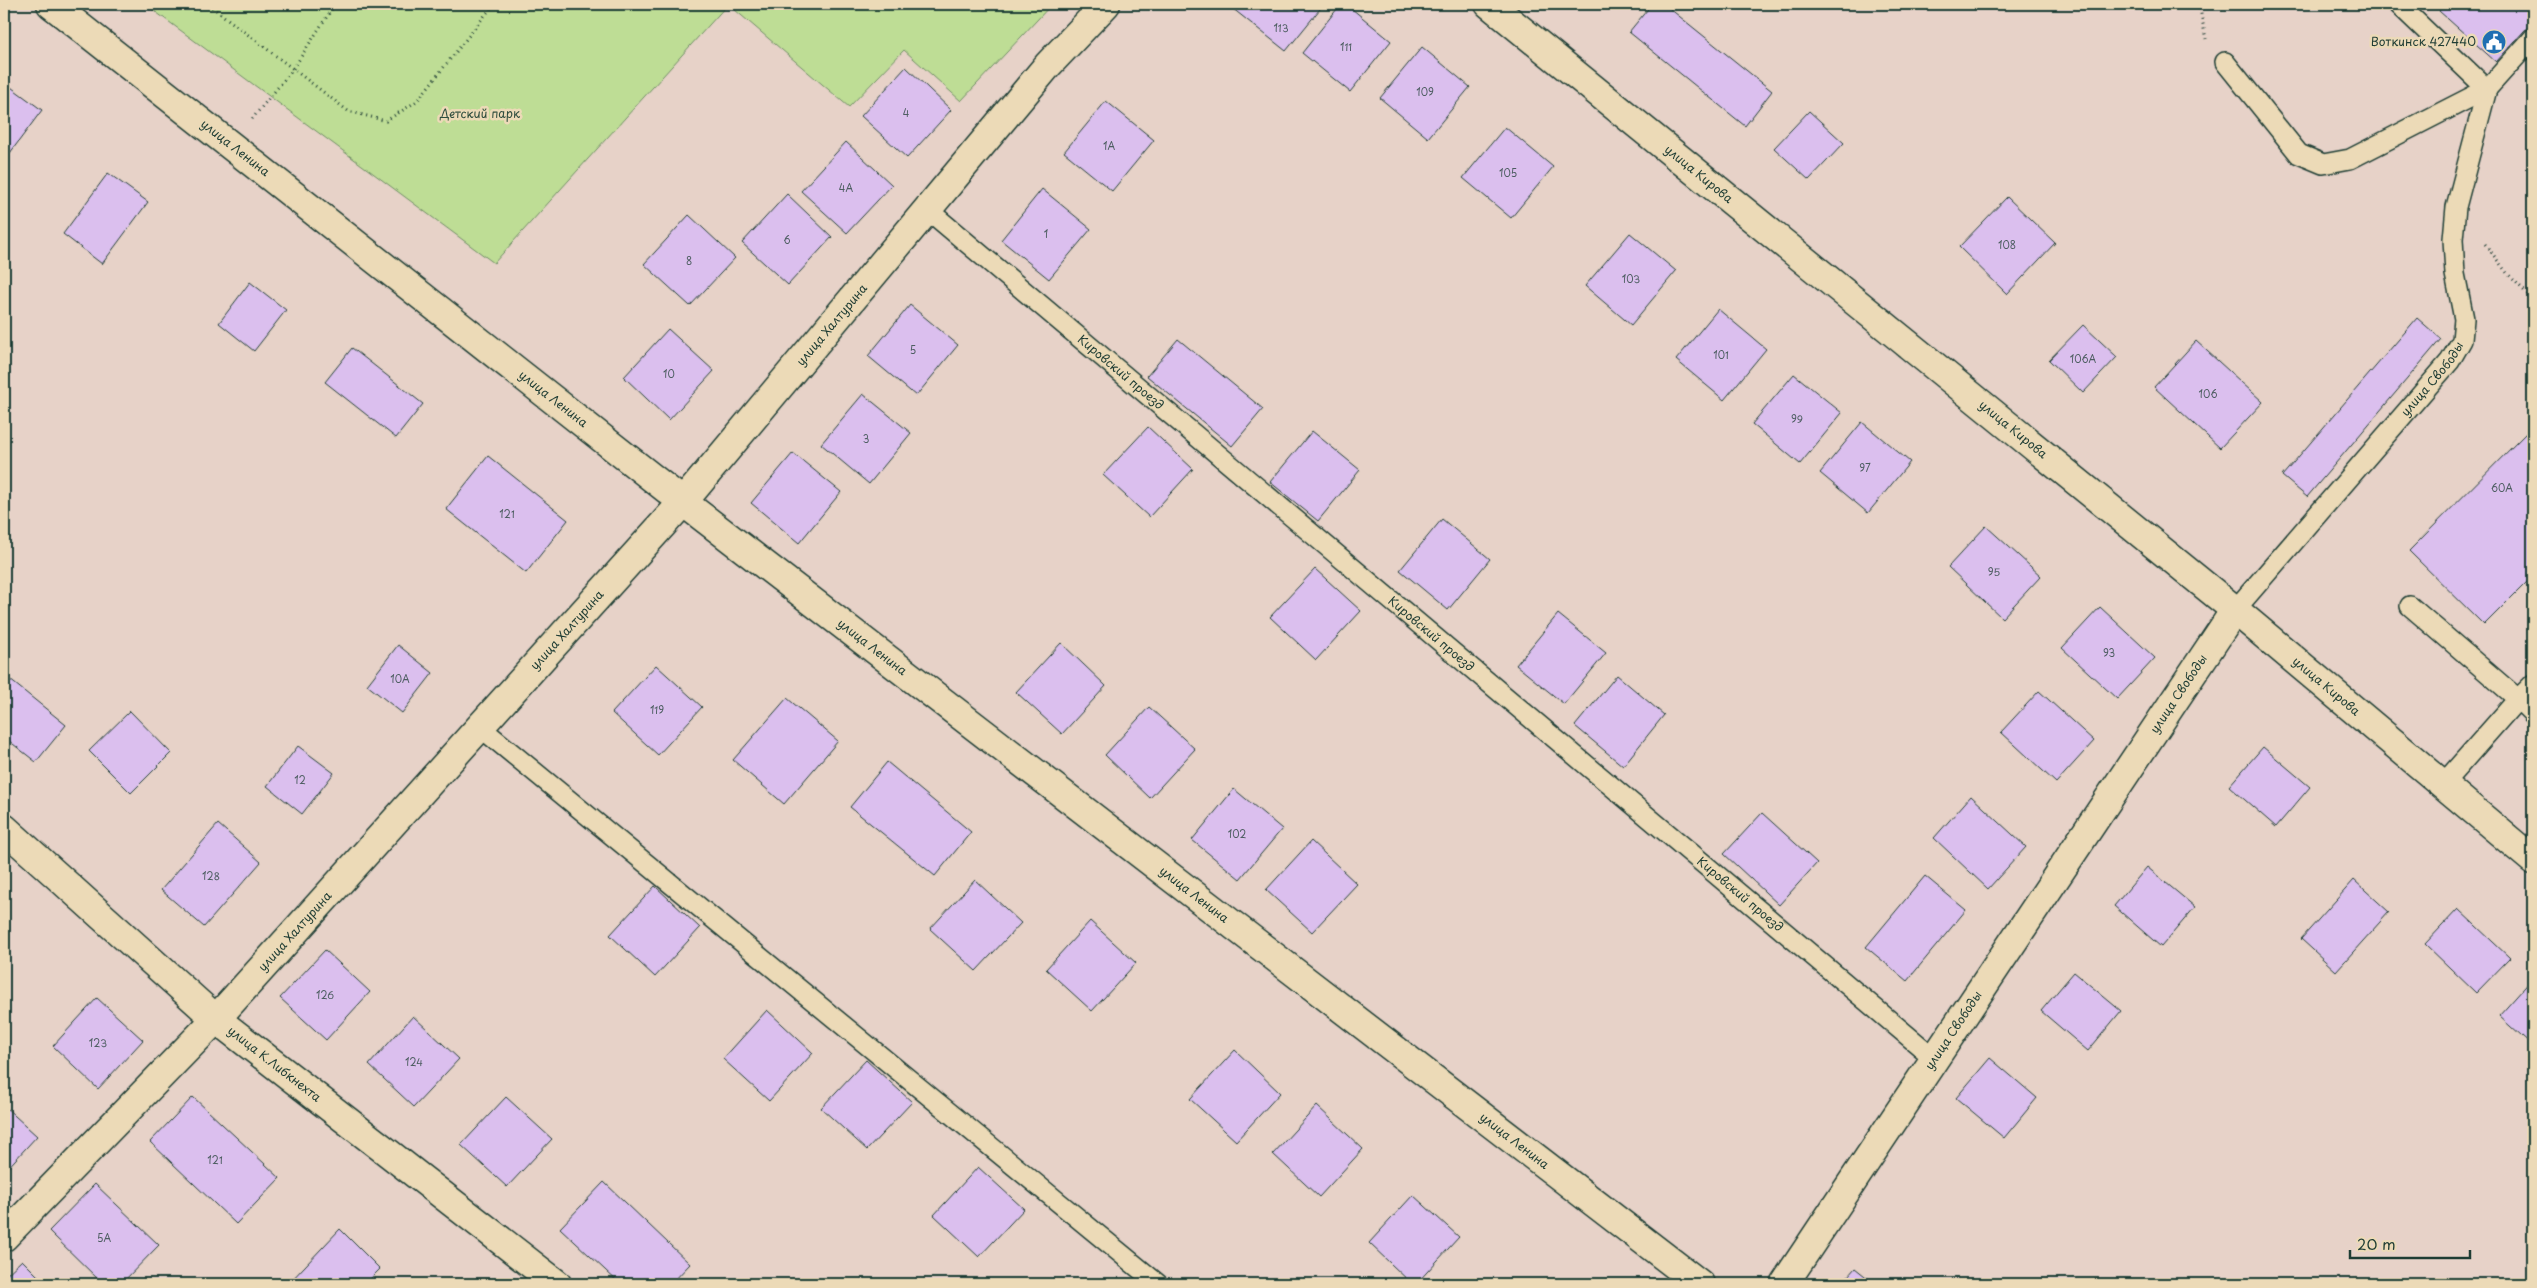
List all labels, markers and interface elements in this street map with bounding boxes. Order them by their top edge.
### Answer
house number: 113 [1273,20,1289,35]
public building icon: Воткинск 427440 [2481,29,2507,55]
place label: Воткинск 427440 [2371,32,2476,50]
house number: 111 [1340,39,1352,54]
house number: 109 [1416,84,1434,99]
park label: Детский парк [439,104,521,122]
house number: 4 [903,105,910,120]
street label: улица Ленина [197,114,274,180]
house number: 1А [1103,138,1115,153]
street label: улица Кирова [1661,140,1738,207]
house number: 105 [1499,165,1517,180]
house number: 4А [839,180,853,195]
house number: 1 [1044,226,1048,241]
house number: 6 [783,232,791,247]
house number: 108 [1998,237,2016,252]
house number: 8 [686,253,692,268]
house number: 103 [1622,271,1640,286]
street label: улица Халтурина [791,279,871,369]
street label: Кировский проезд [1074,330,1168,413]
street label: улица Свободы [2396,338,2467,420]
house number: 5 [910,342,916,357]
house number: 101 [1713,347,1729,362]
house number: 106А [2070,351,2097,366]
street label: улица Ленина [515,365,592,431]
house number: 10 [663,366,675,381]
house number: 106 [2199,386,2217,401]
street label: улица Кирова [1975,395,2052,463]
house number: 99 [1791,411,1803,426]
house number: 3 [863,431,869,446]
house number: 97 [1859,460,1871,475]
house number: 60А [2491,480,2513,495]
house number: 121 [499,506,515,521]
house number: 95 [1988,564,2000,579]
street label: улица Халтурина [525,585,608,674]
street label: Кировский проезд [1385,592,1479,675]
street label: улица Ленина [834,614,912,679]
house number: 93 [2103,645,2115,660]
street label: улица Свободы [2145,650,2211,736]
street label: улица Кирова [2289,652,2365,720]
house number: 10А [390,671,410,686]
house number: 119 [650,702,664,717]
house number: 12 [294,772,306,787]
house number: 102 [1228,826,1246,841]
street label: Кировский проезд [1694,852,1788,935]
street label: улица Ленина [1156,861,1233,927]
house number: 128 [202,868,220,883]
street label: улица Халтурина [253,887,336,975]
house number: 126 [316,987,334,1002]
street label: улица Свободы [1920,987,1986,1073]
street label: улица К.Либкнехта [224,1021,326,1106]
house number: 123 [89,1035,107,1050]
house number: 124 [405,1054,423,1069]
street label: улица Ленина [1476,1108,1554,1173]
house number: 121 [207,1152,223,1167]
scale bar [2350,1228,2470,1260]
house number: 5А [97,1230,111,1245]
text: 20 m [2357,1232,2396,1255]

